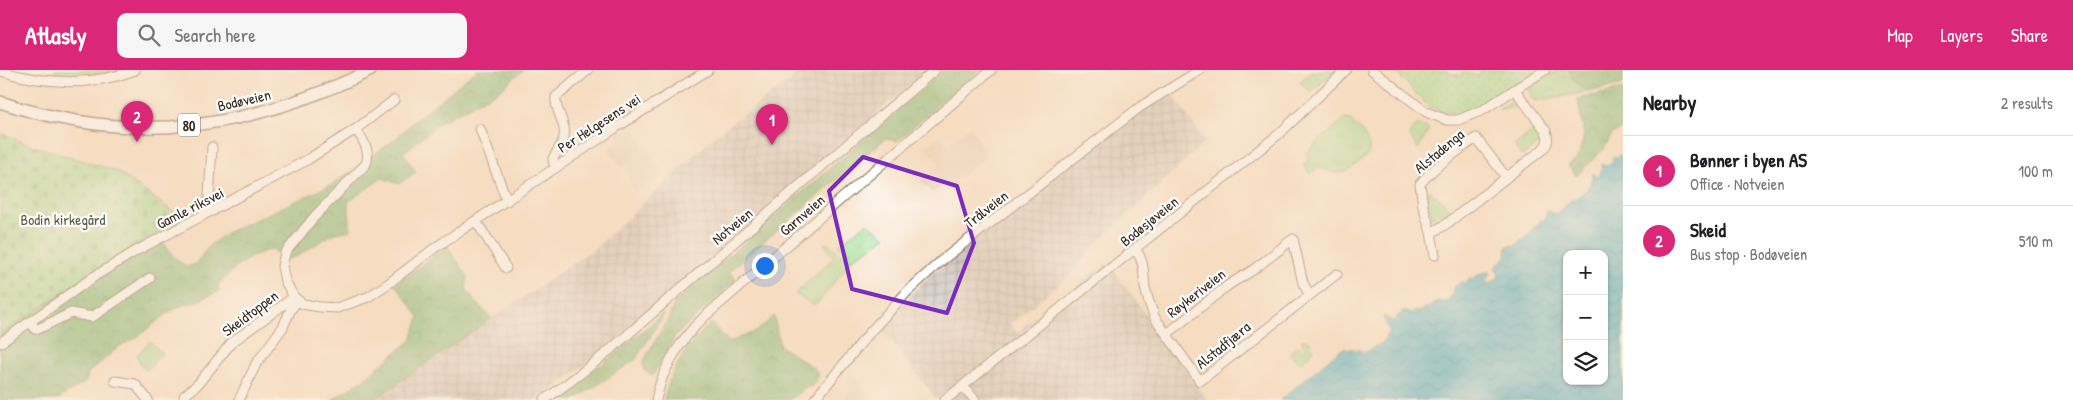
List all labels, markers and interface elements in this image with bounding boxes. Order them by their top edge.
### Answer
search box [117,13,467,58]
text: Atlasly [25,19,87,51]
icon: search [135,21,163,49]
text: Search here [175,22,256,48]
text: Map [1887,23,1913,48]
text: Layers [1941,23,1983,48]
text: Share [2011,23,2048,48]
street label: Bodøveien [215,84,273,116]
street label: Per Helgesens vei [553,88,645,158]
text: Nearby [1643,88,1696,117]
text: 2 results [2001,92,2053,114]
pin: 2 [121,101,153,142]
pin: 1 [756,104,788,145]
road number: 80 [178,114,200,136]
street label: Alstadenga [1410,124,1469,178]
text: Bønner i byen AS [1690,147,1807,173]
text: 1 [1656,160,1662,182]
text: 100 m [2018,160,2053,182]
text: Office · Notveien [1690,173,1784,195]
street label: Gamle riksvei [153,182,227,234]
street label: Trålveien [960,185,1013,233]
street label: Garnveien [775,189,829,241]
street label: Bodøsjøveien [1115,191,1183,251]
street label: Notveien [707,203,757,249]
park label: Bodin kirkegård [21,209,106,230]
text: Skeid [1690,217,1726,243]
text: 2 [1655,230,1663,252]
text: 510 m [2019,230,2053,252]
text: Bus stop · Bodøveien [1690,243,1807,265]
map controls [1563,250,1608,385]
button: + [1563,250,1608,295]
your location [752,253,778,279]
street label: Røykeriveien [1162,263,1230,322]
street label: Skeidtoppen [218,285,282,341]
button: − [1563,295,1608,340]
street label: Alstadfjæra [1191,316,1255,374]
button: layers [1563,340,1608,385]

